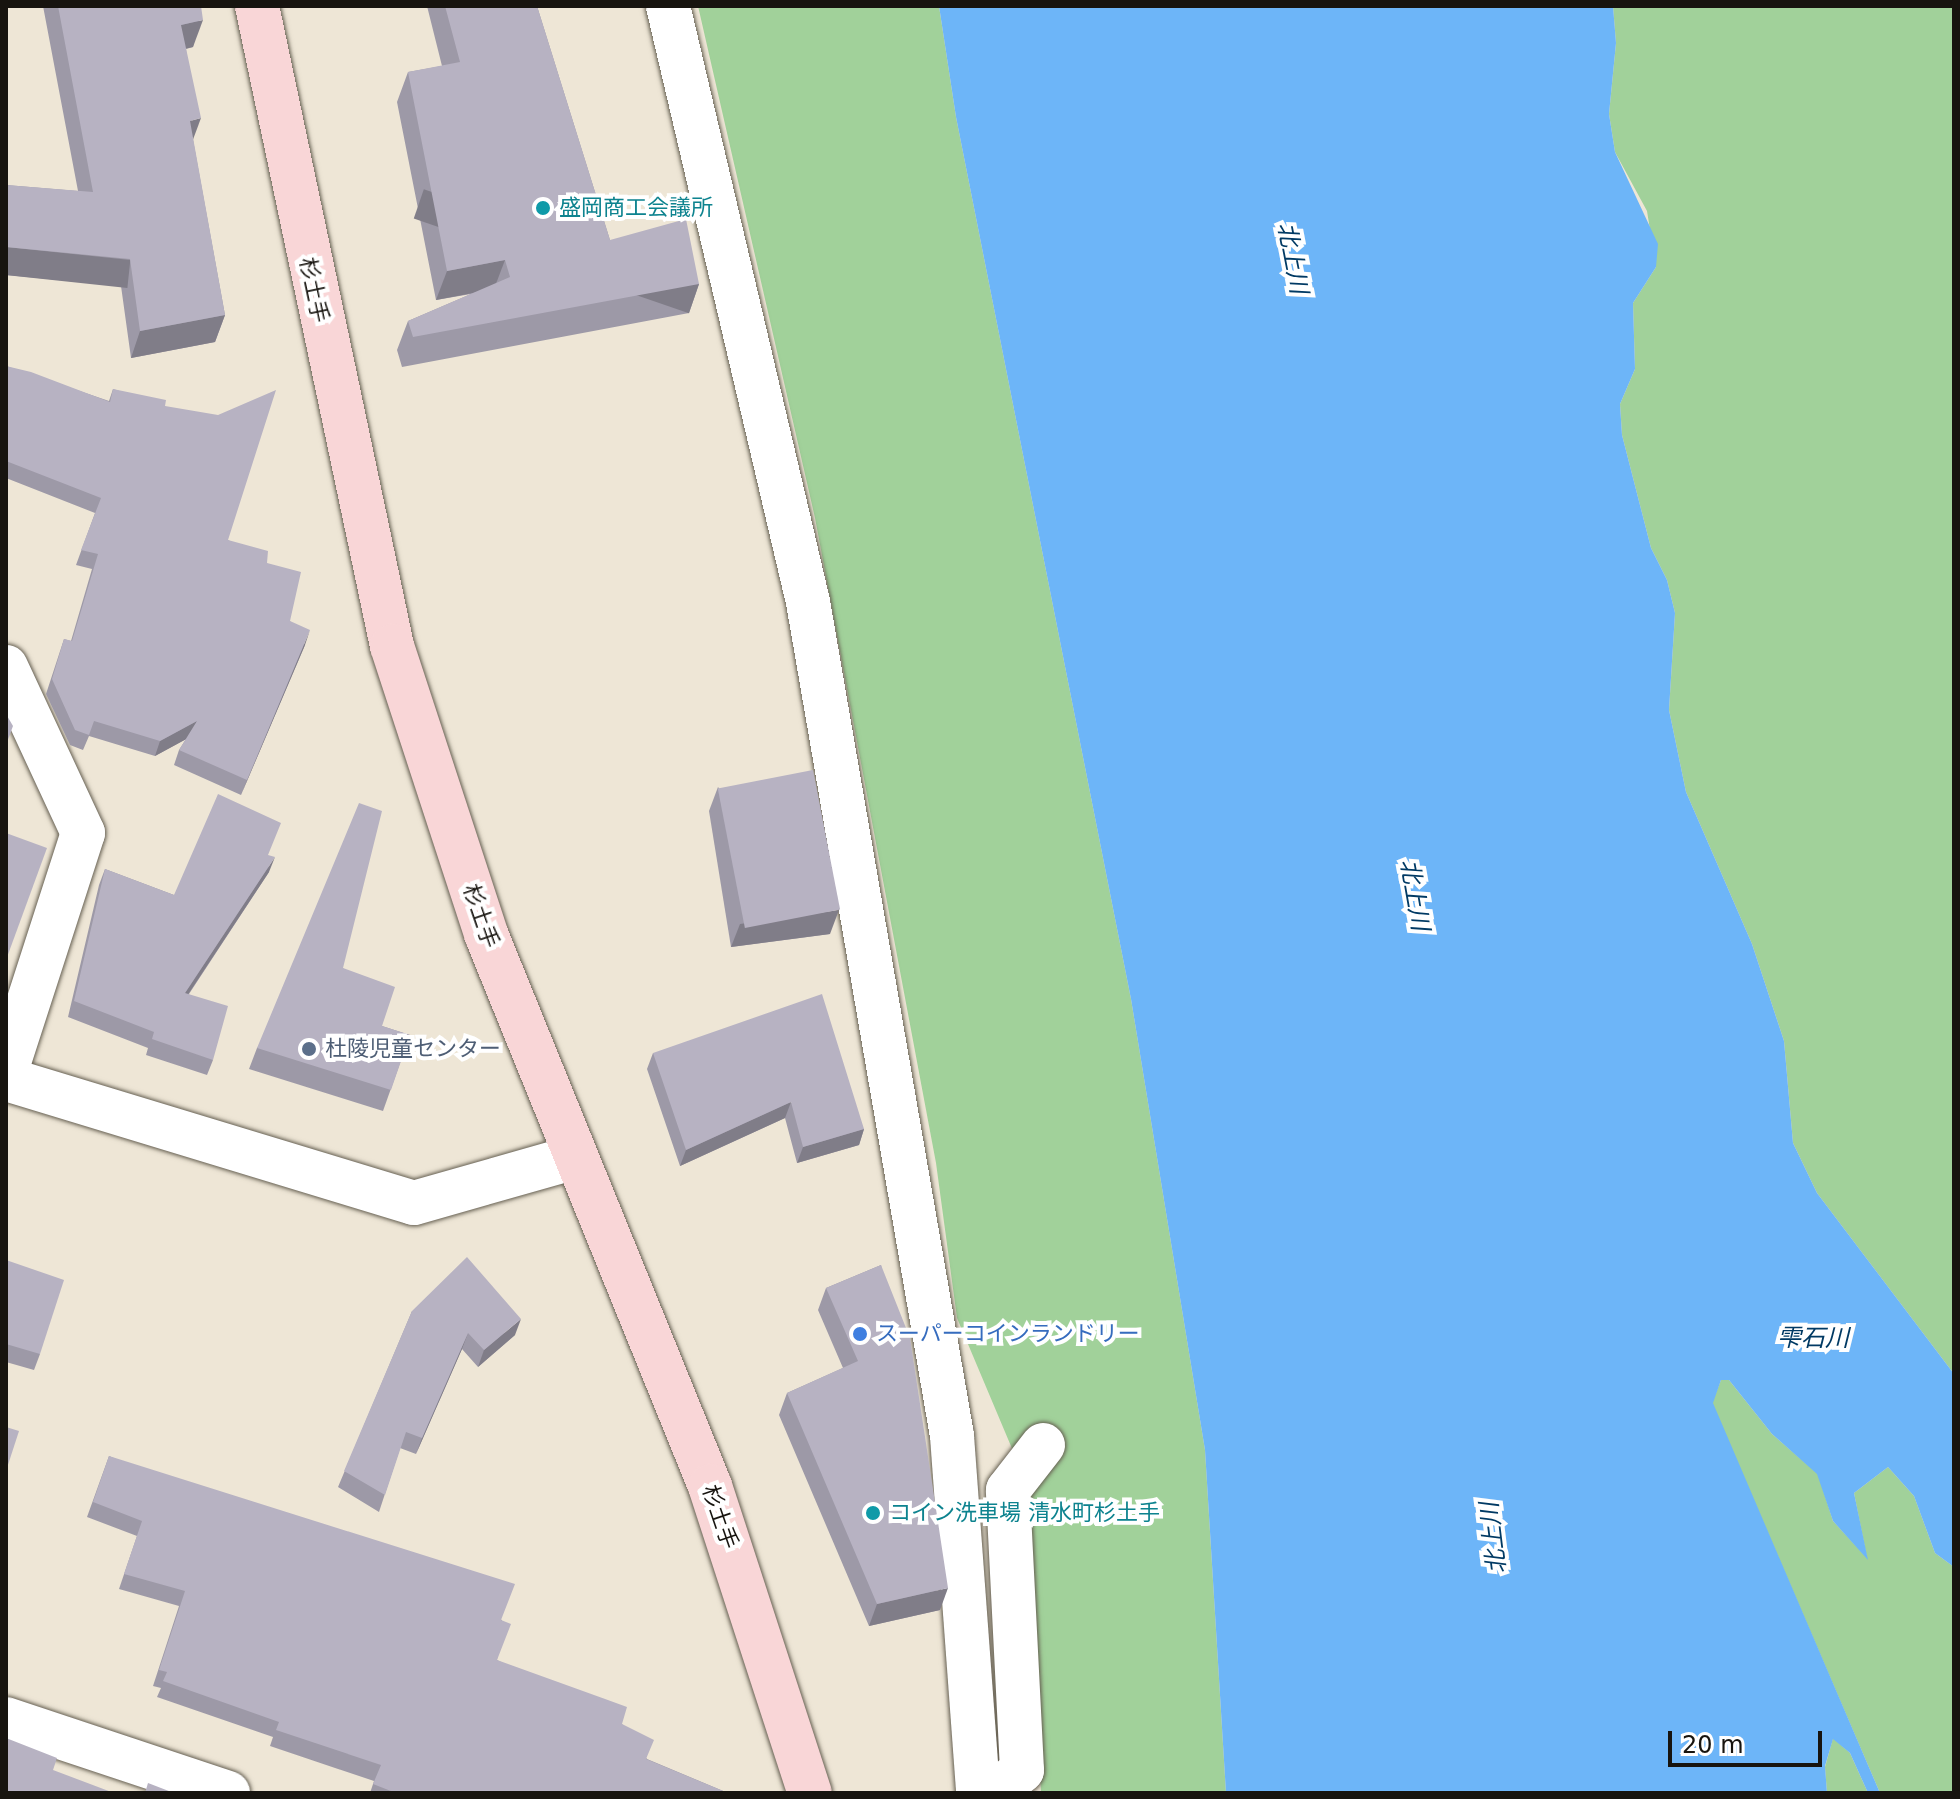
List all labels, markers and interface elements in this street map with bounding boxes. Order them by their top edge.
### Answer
place label: 盛岡商工会議所 [559,195,713,221]
marker: 盛岡商工会議所 [534,199,552,217]
water label: 北上川 [1271,220,1313,296]
street label: 杉土手 [294,255,334,325]
water label: 北上川 [1394,857,1434,933]
street label: 杉土手 [458,881,504,951]
place label: 杜陵児童センター [325,1036,501,1062]
marker: 杜陵児童センター [300,1040,318,1058]
place label: スーパーコインランドリー [876,1321,1140,1347]
marker: スーパーコインランドリー [851,1325,869,1343]
water label: 雫石川 [1777,1325,1849,1353]
street label: 杉土手 [697,1482,743,1552]
place label: コイン洗車場 清水町杉土手 [889,1500,1160,1526]
water label: 北上川 [1475,1501,1513,1575]
marker: コイン洗車場 清水町杉土手 [864,1504,882,1522]
scale bar [1672,1715,1826,1765]
text: 20 m [1682,1731,1744,1759]

